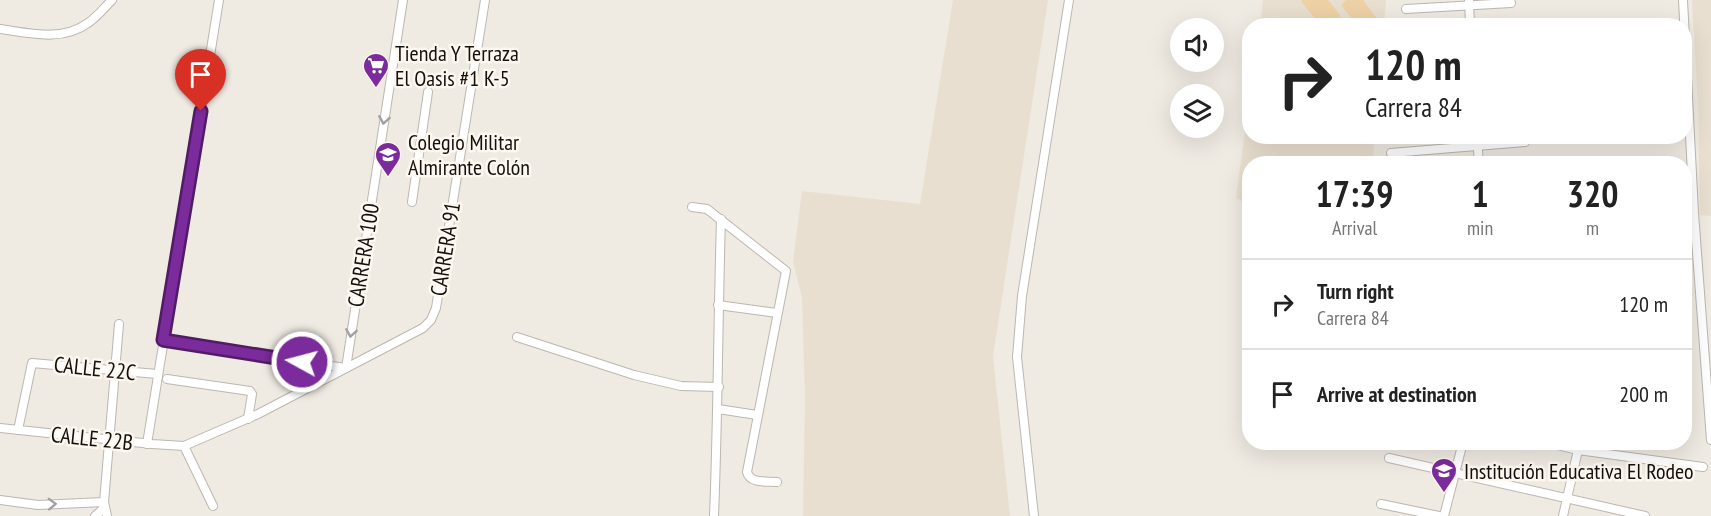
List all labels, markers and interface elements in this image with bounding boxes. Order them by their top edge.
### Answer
map controls [1170,18,1224,138]
button: sound [1170,18,1224,72]
text: 120 m [1365,37,1462,92]
place label: Tienda Y Terraza El Oasis #1 K-5 [395,39,519,92]
icon: right [1266,42,1344,120]
pin [175,49,226,111]
supermarket icon: Tienda Y Terraza El Oasis #1 K-5 [361,51,391,89]
icon: arrive [184,58,217,91]
button: layers [1170,84,1224,138]
text: Carrera 84 [1365,90,1462,124]
one-way arrow [378,115,391,125]
place label: Colegio Militar Almirante Colón [408,128,530,181]
school or university icon: Colegio Militar Almirante Colón [373,140,403,178]
text: 17:39 [1316,170,1393,217]
text: 1 [1471,170,1489,217]
text: 320 [1567,170,1618,217]
street label: CARRERA 91 [424,200,466,298]
street label: CARRERA 100 [341,201,385,309]
text: Arrival [1332,215,1377,241]
text: min [1467,215,1493,241]
text: m [1586,215,1599,241]
text: Turn right [1317,277,1394,305]
icon: right [1266,288,1299,321]
text: 120 m [1619,290,1668,318]
text: Carrera 84 [1317,305,1389,331]
one-way arrow [345,328,358,338]
position arrow [270,330,334,394]
street label: CALLE 22C [53,350,137,386]
icon: arrive [1266,378,1299,411]
text: Arrive at destination [1317,380,1477,408]
text: 200 m [1619,380,1668,408]
street label: CALLE 22B [50,420,134,456]
school or university icon: Institución Educativa El Rodeo [1429,456,1459,494]
place label: Institución Educativa El Rodeo [1464,457,1693,485]
one-way arrow [47,498,56,511]

